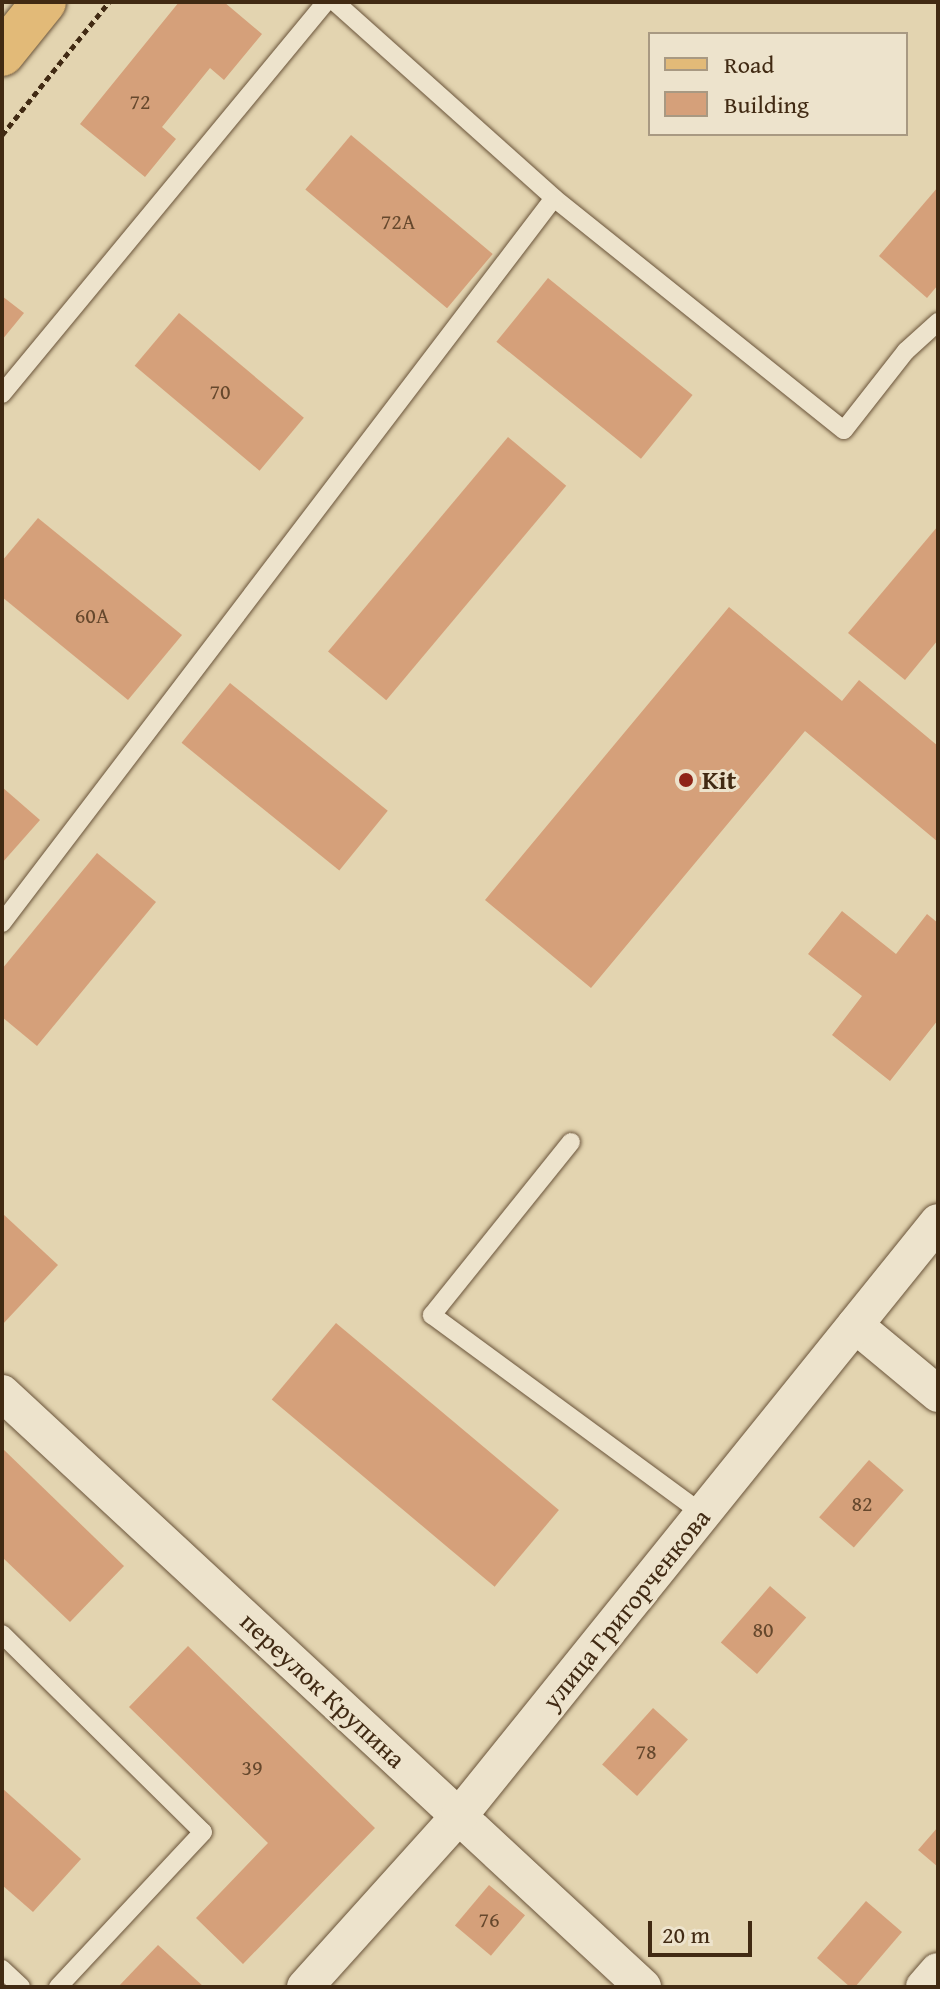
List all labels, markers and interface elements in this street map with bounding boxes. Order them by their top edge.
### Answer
legend [648,32,908,136]
text: Road [724,47,774,82]
text: Building [724,87,809,122]
house number: 72 [129,89,151,115]
house number: 72А [381,209,415,235]
house number: 70 [209,379,231,405]
house number: 60А [75,603,109,629]
place label: Kit [702,764,736,796]
marker: Kit [677,771,695,789]
house number: 82 [851,1491,873,1517]
street label: улица Григорченкова [535,1502,717,1716]
street label: переулок Крупина [234,1606,412,1774]
house number: 80 [752,1617,774,1643]
house number: 78 [635,1739,657,1765]
house number: 39 [241,1755,263,1781]
scale bar [652,1905,756,1955]
house number: 76 [478,1907,500,1933]
text: 20 m [662,1917,710,1952]

